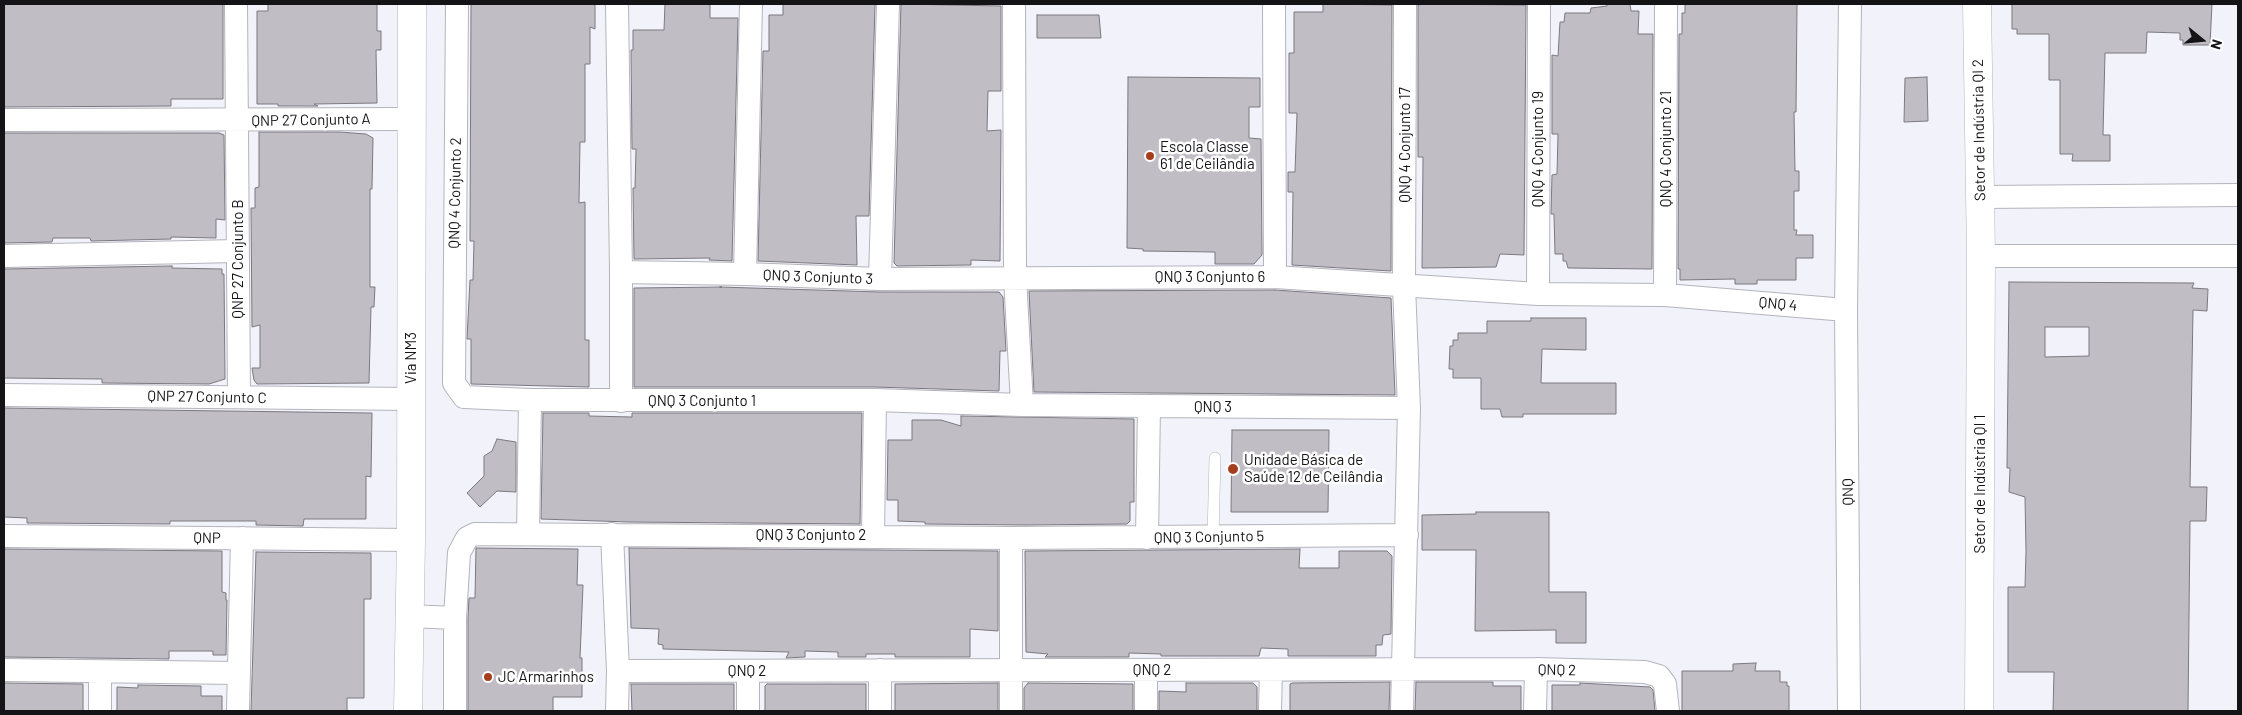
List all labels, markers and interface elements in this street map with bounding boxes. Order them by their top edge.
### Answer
north arrow [2177,15,2227,65]
text: N [2207,38,2226,51]
street label: Setor de Indústria QI 2 [1969,59,1989,201]
street label: QNQ 4 Conjunto 17 [1396,87,1414,203]
street label: QNQ 4 Conjunto 19 [1529,91,1547,207]
street label: QNQ 4 Conjunto 21 [1657,91,1675,207]
street label: QNP 27 Conjunto A [251,110,371,130]
street label: QNQ 4 Conjunto 2 [445,137,465,249]
place label: Escola Classe 61 de Ceilândia [1160,138,1255,173]
marker: Escola Classe 61 de Ceilândia [1144,150,1156,162]
street label: QNP 27 Conjunto B [229,199,247,319]
street label: QNQ 3 Conjunto 3 [763,266,873,288]
street label: QNQ 3 Conjunto 6 [1155,268,1265,286]
street label: QNQ 4 [1758,293,1798,315]
street label: Via NM3 [402,332,420,384]
street label: QNP 27 Conjunto C [147,387,267,407]
street label: QNQ 3 Conjunto 1 [648,392,756,410]
street label: QNQ 3 [1194,398,1232,416]
street label: Setor de Indústria QI 1 [1971,414,1989,554]
place label: Unidade Básica de Saúde 12 de Ceilândia [1244,451,1383,486]
marker: Unidade Básica de Saúde 12 de Ceilândia [1226,462,1240,476]
street label: QNQ [1839,478,1857,506]
street label: QNQ 3 Conjunto 2 [756,526,866,544]
street label: QNQ 3 Conjunto 5 [1154,527,1264,547]
street label: QNP [193,529,221,547]
street label: QNQ 2 [1133,661,1171,679]
street label: QNQ 2 [1538,661,1576,679]
street label: QNQ 2 [728,662,766,680]
place label: JC Armarinhos [498,668,594,686]
marker: JC Armarinhos [482,671,494,683]

